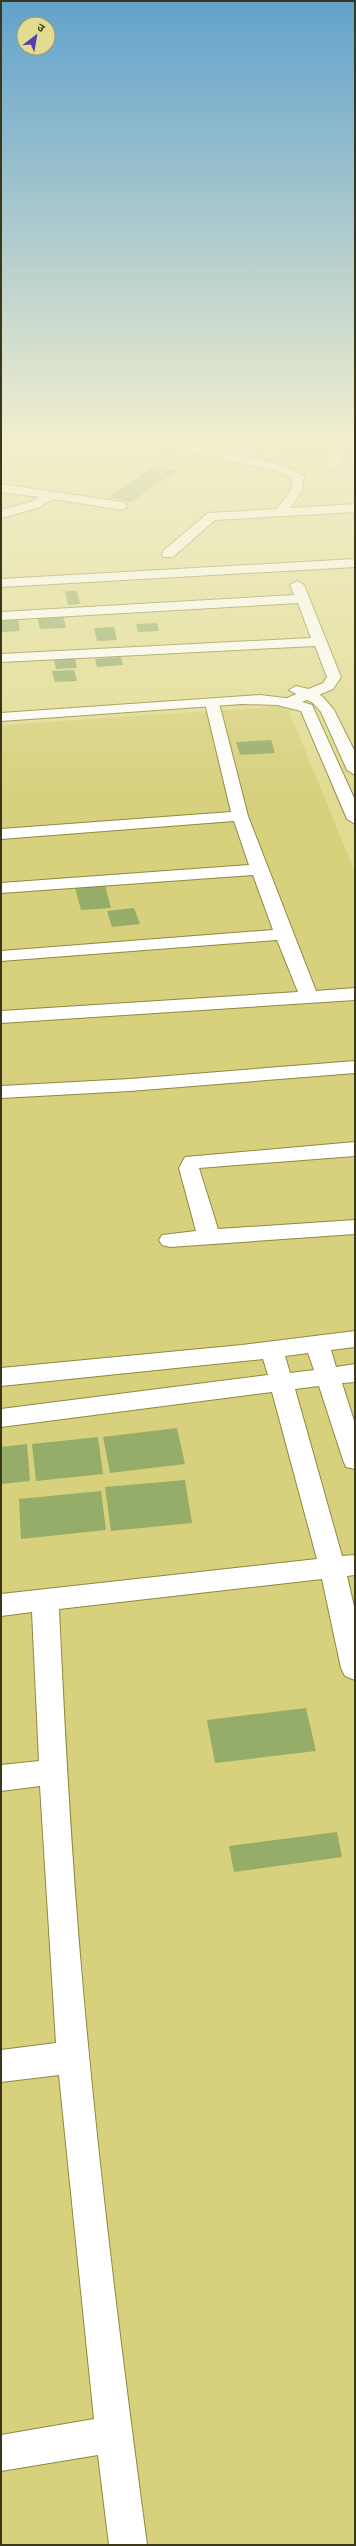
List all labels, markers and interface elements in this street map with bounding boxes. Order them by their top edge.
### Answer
north arrow [16,16,56,56]
text: उ [35,20,48,35]

